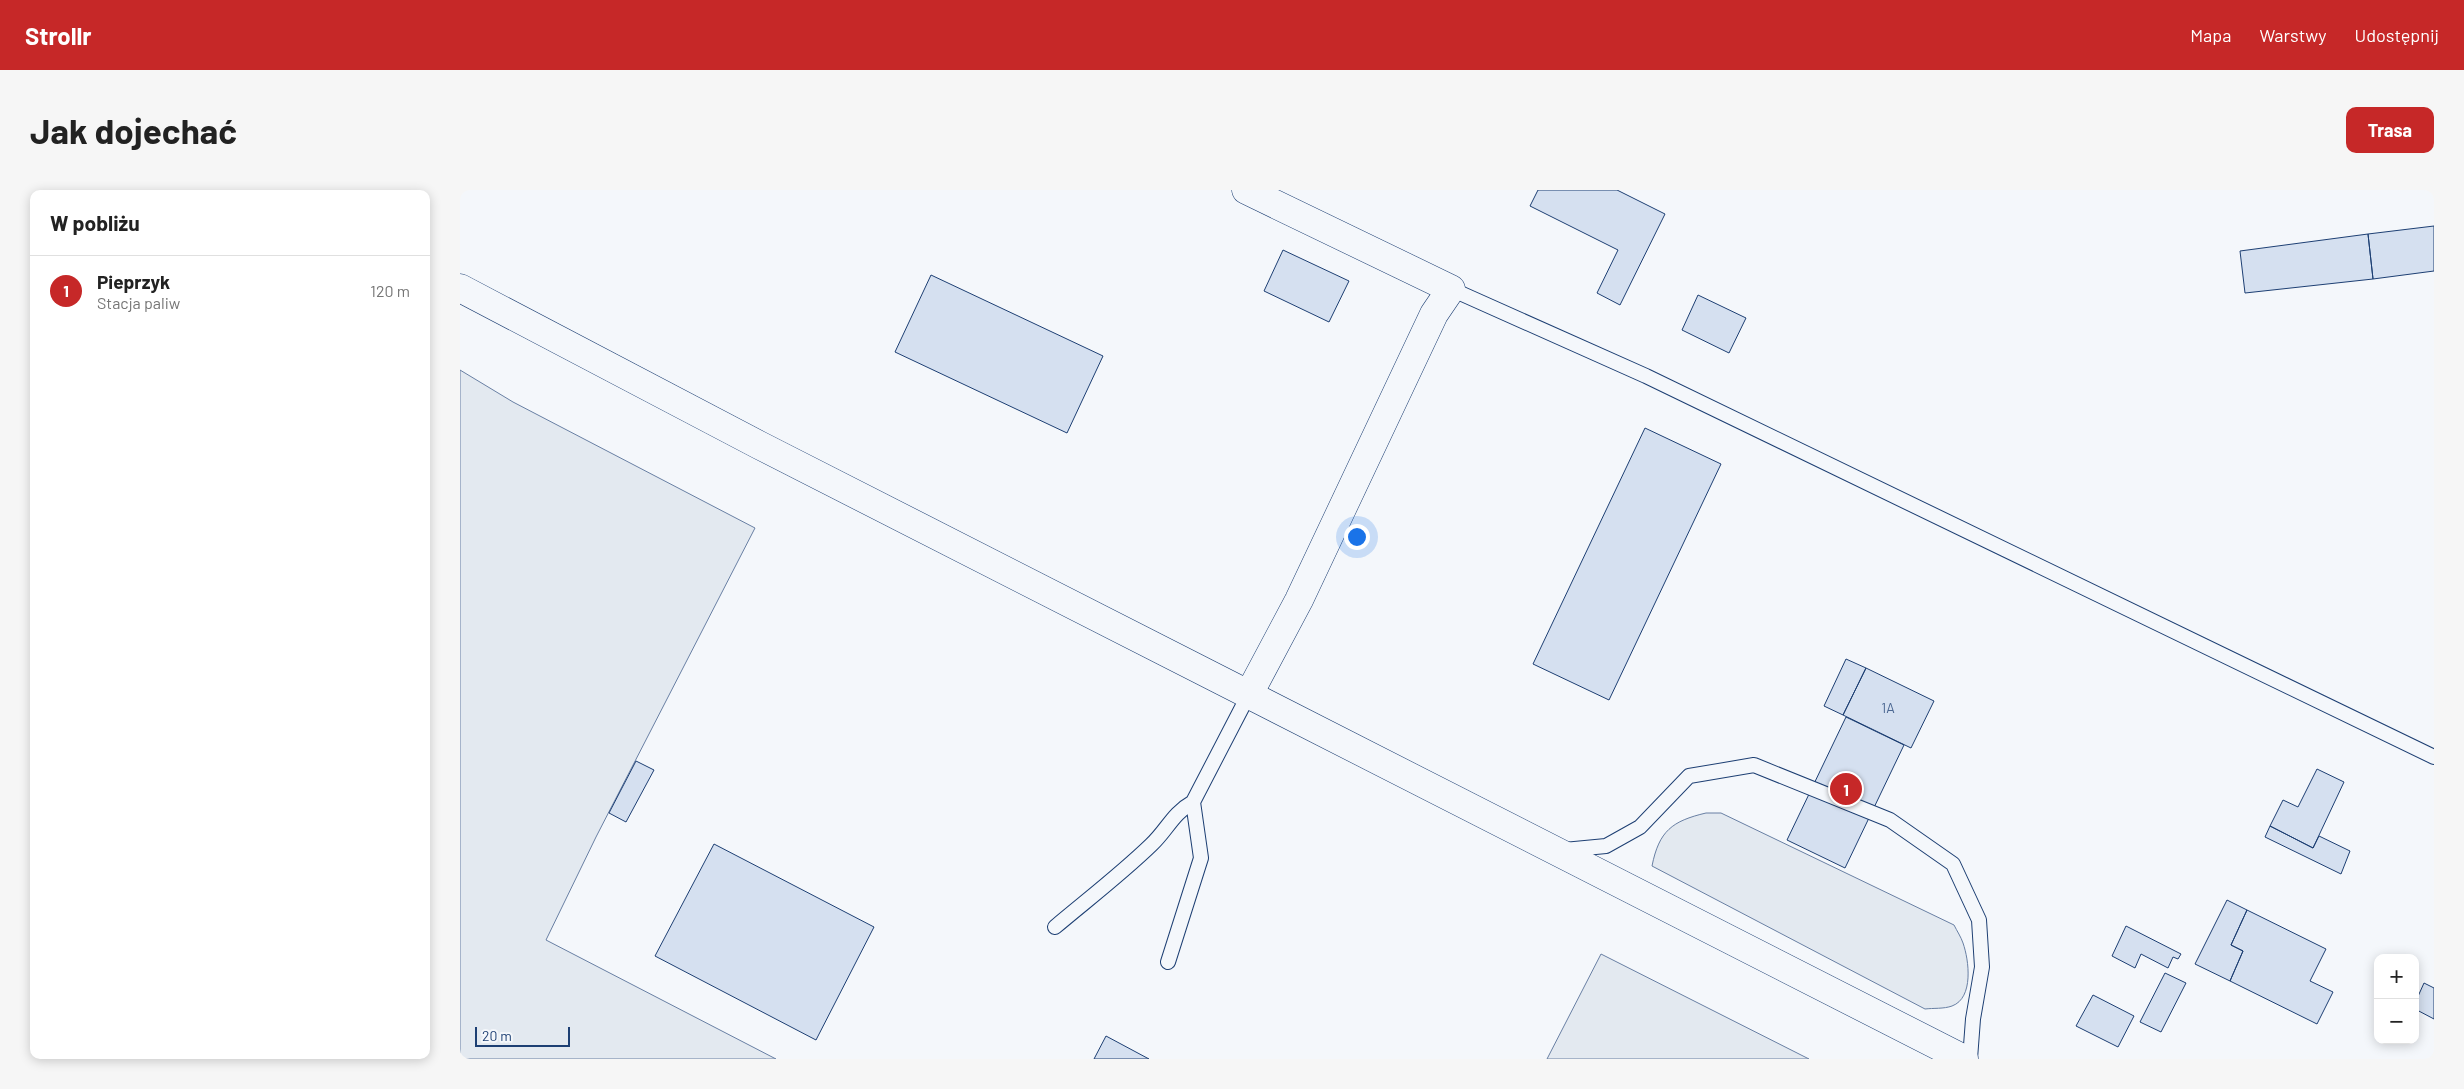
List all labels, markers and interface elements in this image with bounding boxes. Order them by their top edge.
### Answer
text: Strollr [25,21,92,50]
text: Mapa [2190,24,2231,46]
text: Warstwy [2259,24,2327,46]
text: Udostępnij [2355,24,2439,46]
button: Trasa [2346,107,2434,153]
text: Jak dojechać [30,109,237,151]
text: W pobliżu [50,210,140,235]
text: Pieprzyk [97,270,170,293]
text: 1 [63,281,69,300]
text: 120 m [370,281,410,300]
text: Stacja paliw [97,293,180,312]
your location [1344,524,1370,550]
house number: 1A [1881,699,1895,716]
pin: 1 [1830,770,1862,808]
map controls [2374,954,2419,1044]
button: + [2374,954,2419,999]
button: − [2374,999,2419,1044]
scale bar [475,1024,570,1047]
text: 20 m [482,1027,512,1044]

